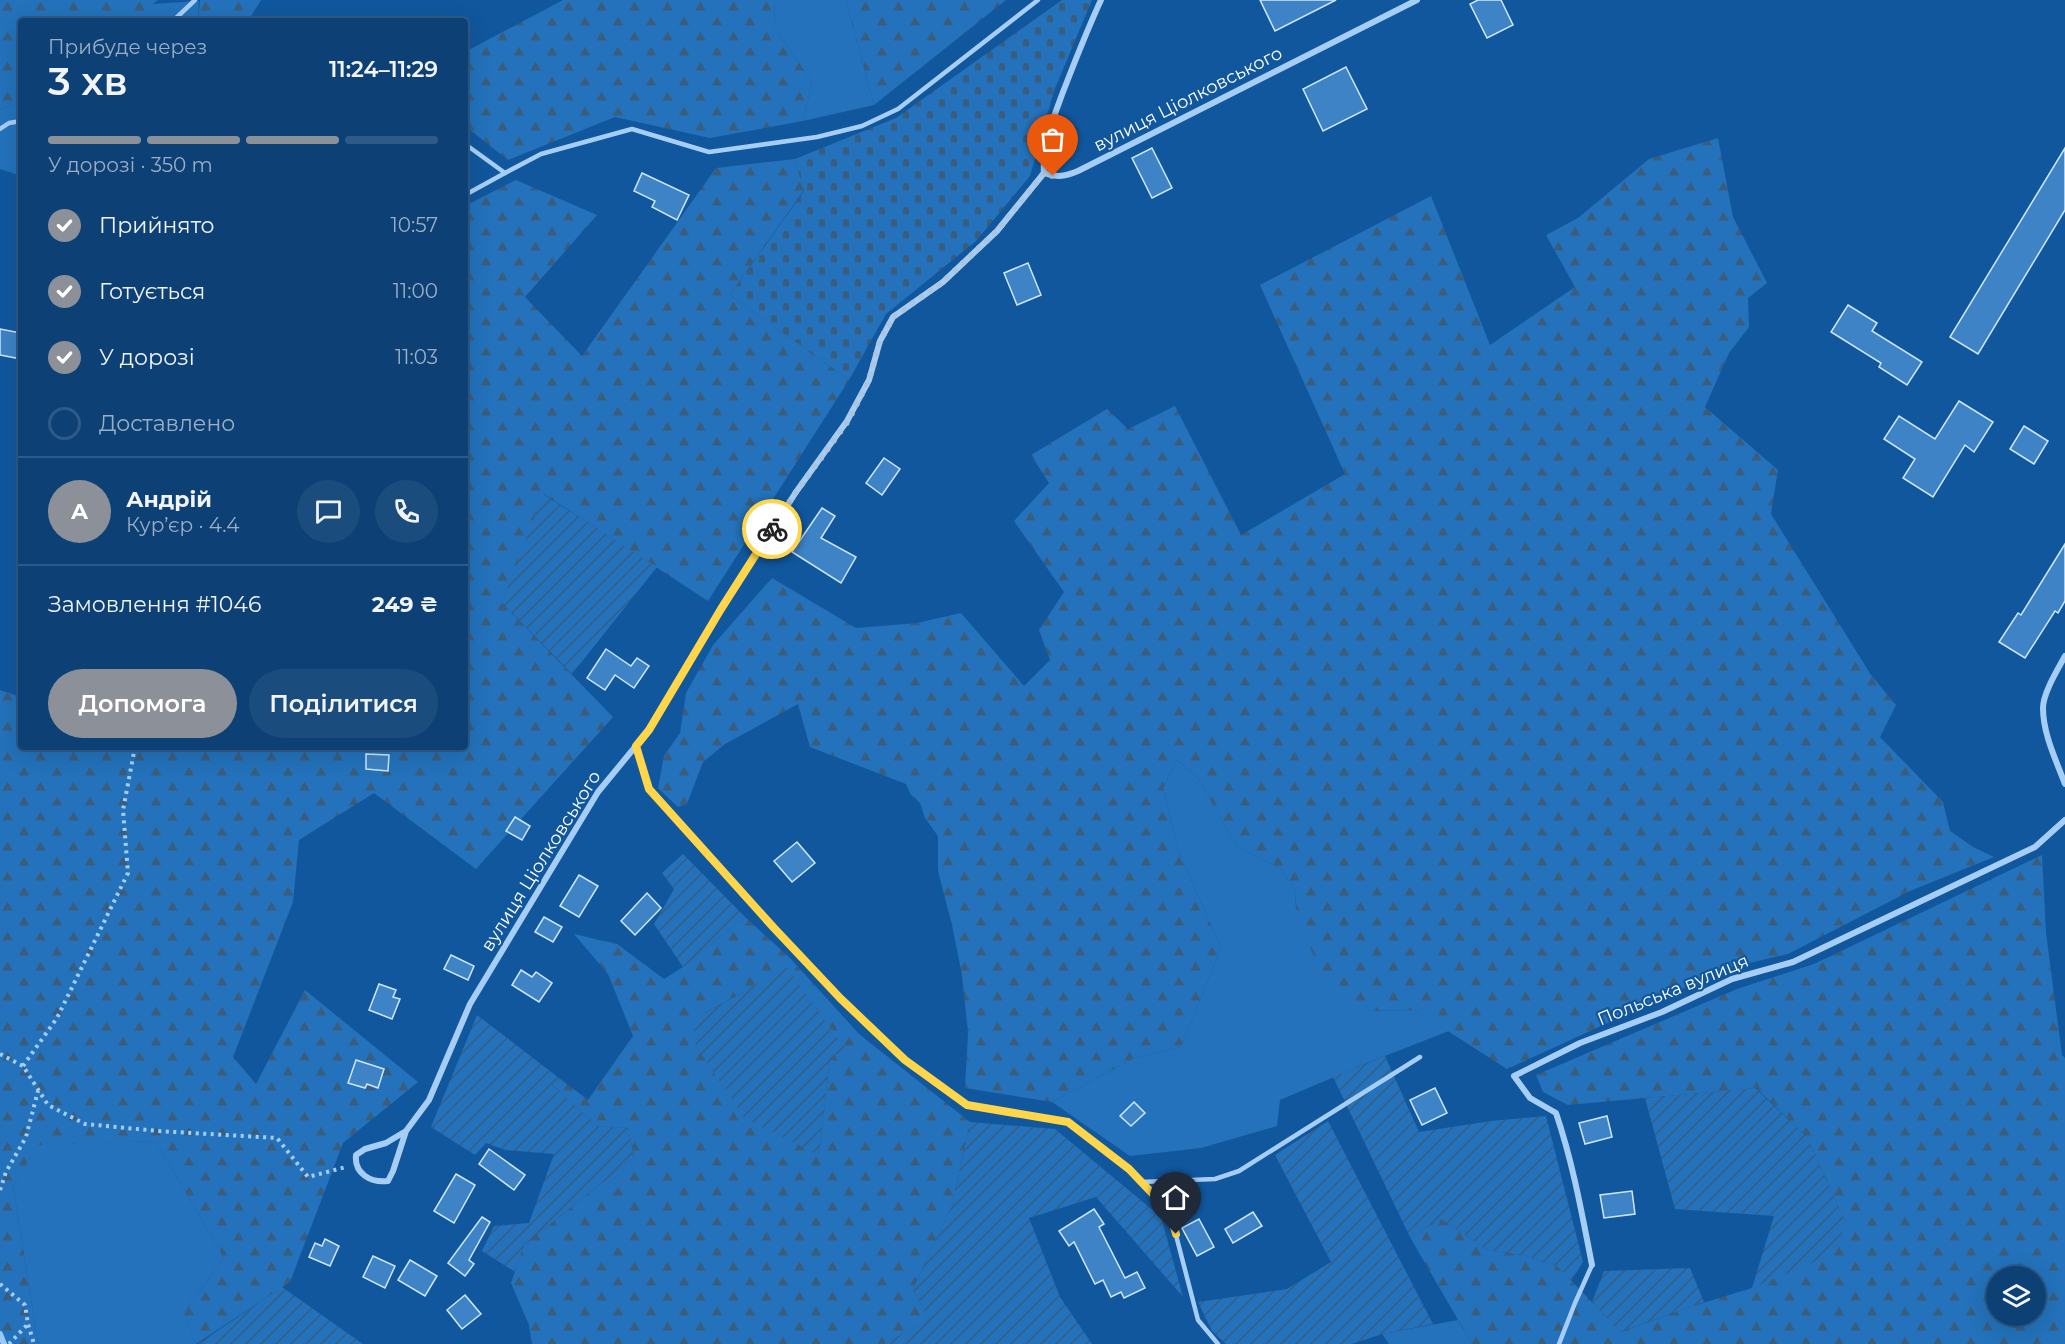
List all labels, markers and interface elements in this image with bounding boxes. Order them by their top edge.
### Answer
text: Прибуде через [48,35,207,59]
street label: вулиця Ціолковського [1090,42,1286,156]
text: 11:24–11:29 [329,56,438,83]
text: 3 хв [48,57,128,105]
pin [1027,114,1078,176]
icon: bag [1036,123,1069,156]
text: У дорозі · 350 m [48,153,213,177]
icon: check [48,209,81,242]
text: Прийнято [99,212,215,239]
text: 10:57 [390,213,438,237]
icon: check [48,275,81,308]
text: Готується [99,278,205,305]
text: 11:00 [393,279,438,303]
icon: check [48,341,81,374]
text: У дорозі [99,344,195,371]
text: 11:03 [395,345,438,369]
text: Доставлено [99,410,235,437]
button: chat [297,480,360,543]
button: phone [375,480,438,543]
text: Андрій [126,486,212,513]
text: А [71,498,88,525]
courier [742,499,802,559]
text: Кур’єр · 4.4 [126,513,240,537]
icon: bike [756,513,789,546]
text: Замовлення #1046 [48,591,261,618]
text: 249 ₴ [372,591,438,618]
button: Допомога [48,669,237,738]
button: Поділитися [249,669,438,738]
street label: вулиця Ціолковського [476,767,606,955]
street label: Польська вулиця [1594,950,1752,1030]
pin [1150,1172,1201,1234]
icon: home [1159,1181,1192,1214]
map controls [1986,1266,2046,1326]
button: layers [1986,1266,2046,1326]

